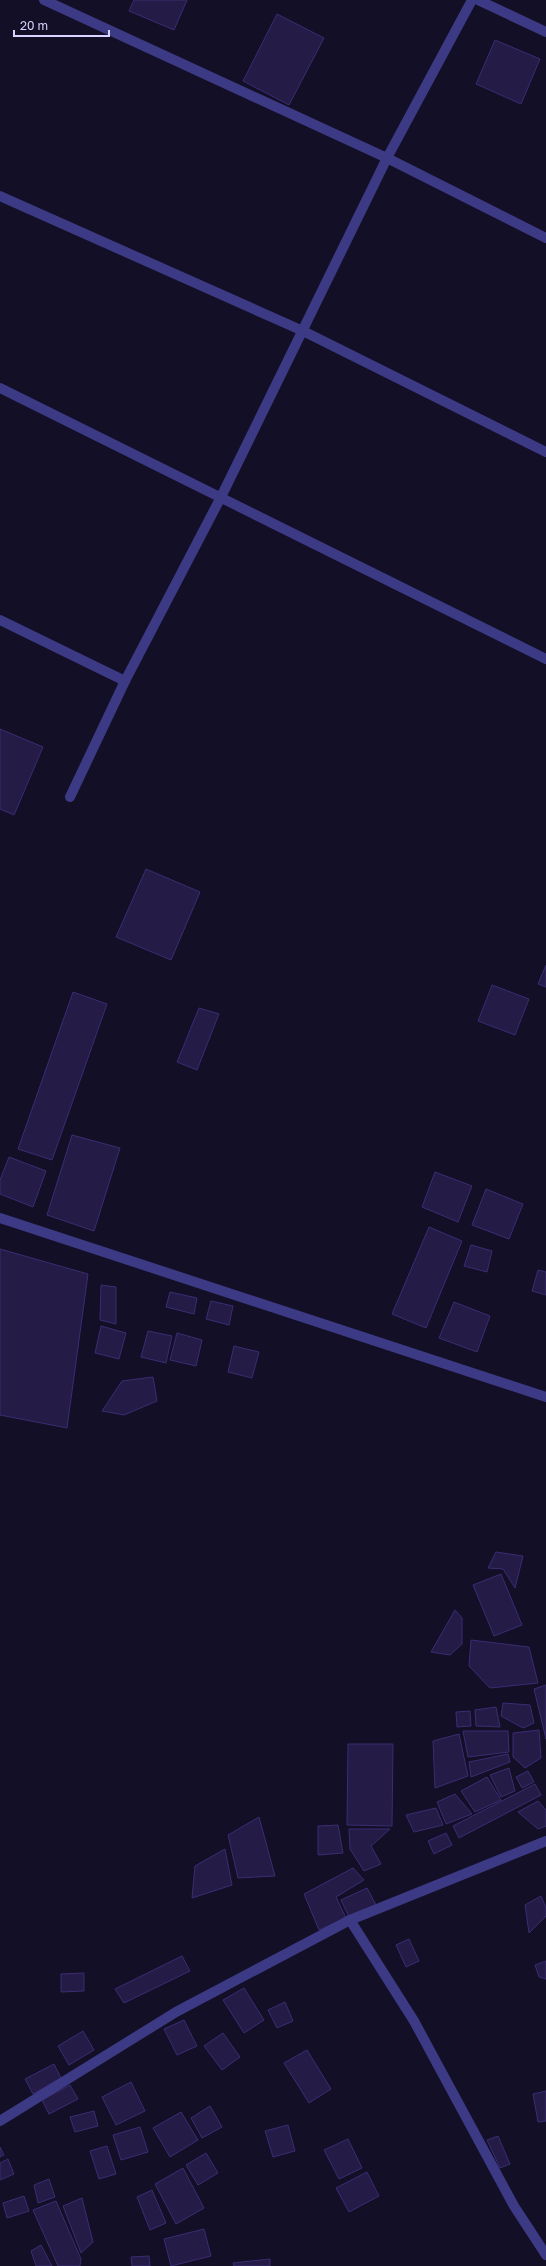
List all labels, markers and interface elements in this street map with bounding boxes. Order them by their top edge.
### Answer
scale bar [14,12,109,38]
text: 20 m [20,18,48,33]

